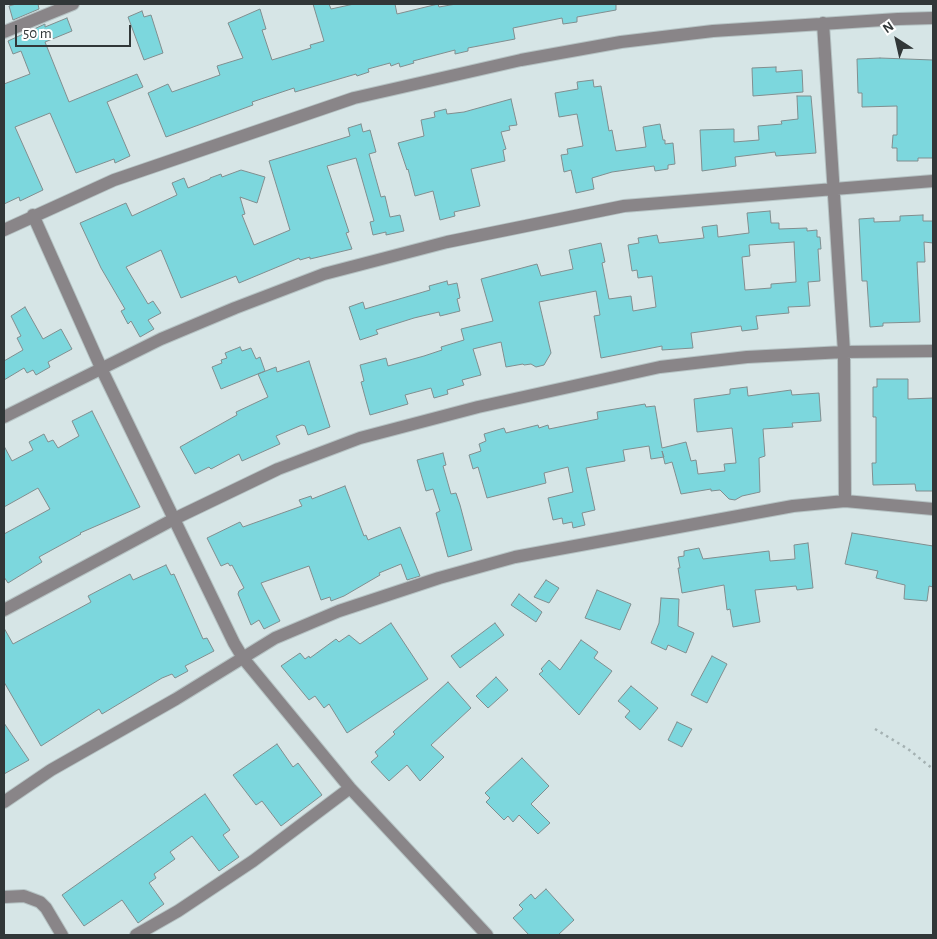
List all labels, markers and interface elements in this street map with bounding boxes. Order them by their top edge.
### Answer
scale bar [18,15,134,47]
north arrow [872,15,922,65]
text: N [880,19,896,36]
text: 50 m [23,26,52,41]

